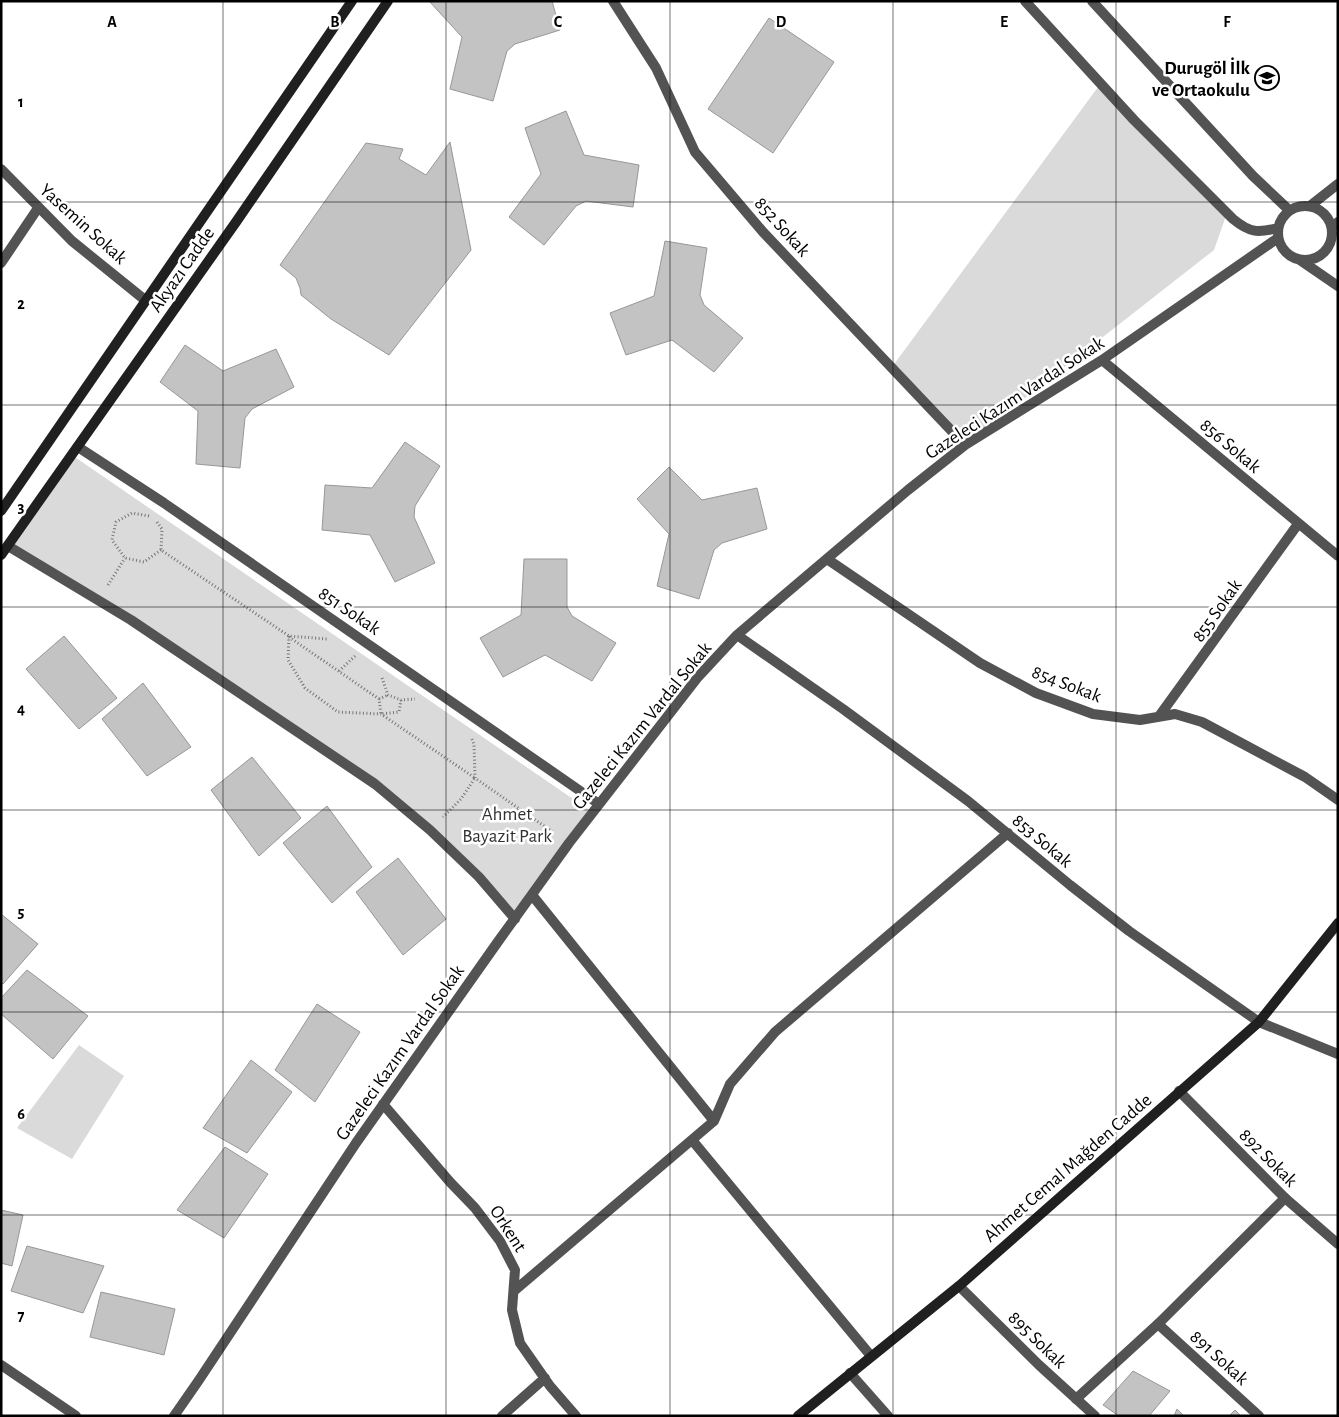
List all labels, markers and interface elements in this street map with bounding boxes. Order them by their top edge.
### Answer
text: A [107,14,117,30]
text: B [330,14,340,30]
text: C [554,14,563,30]
text: D [776,14,787,30]
text: E [1000,14,1008,30]
text: F [1223,14,1231,30]
place label: Durugöl İlk ve Ortaokulu [1152,57,1251,100]
school or university icon: Durugöl İlk ve Ortaokulu [1254,65,1280,91]
text: 1 [18,94,24,110]
street label: Yasemin Sokak [36,180,130,268]
street label: 852 Sokak [751,194,813,260]
street label: Akyazı Cadde [146,224,218,316]
text: 2 [17,296,25,312]
street label: Gazeleci Kazım Vardal Sokak [922,333,1108,463]
street label: 856 Sokak [1196,416,1264,477]
text: 3 [18,499,25,515]
street label: 855 Sokak [1189,576,1246,646]
street label: 851 Sokak [315,584,384,639]
street label: Gazeleci Kazım Vardal Sokak [569,638,716,813]
street label: 854 Sokak [1029,662,1104,706]
text: 4 [17,701,25,717]
park label: Ahmet Bayazit Park [462,805,552,846]
street label: 853 Sokak [1009,811,1076,872]
text: 5 [18,904,25,920]
street label: Gazeleci Kazım Vardal Sokak [332,962,468,1144]
street label: Ahmet Cemal Mağden Cadde [980,1090,1155,1246]
text: 6 [17,1106,25,1122]
street label: 892 Sokak [1235,1125,1301,1191]
street label: Orkent [486,1202,530,1255]
text: 7 [18,1308,25,1324]
street label: 895 Sokak [1004,1308,1070,1372]
street label: 891 Sokak [1186,1327,1252,1389]

